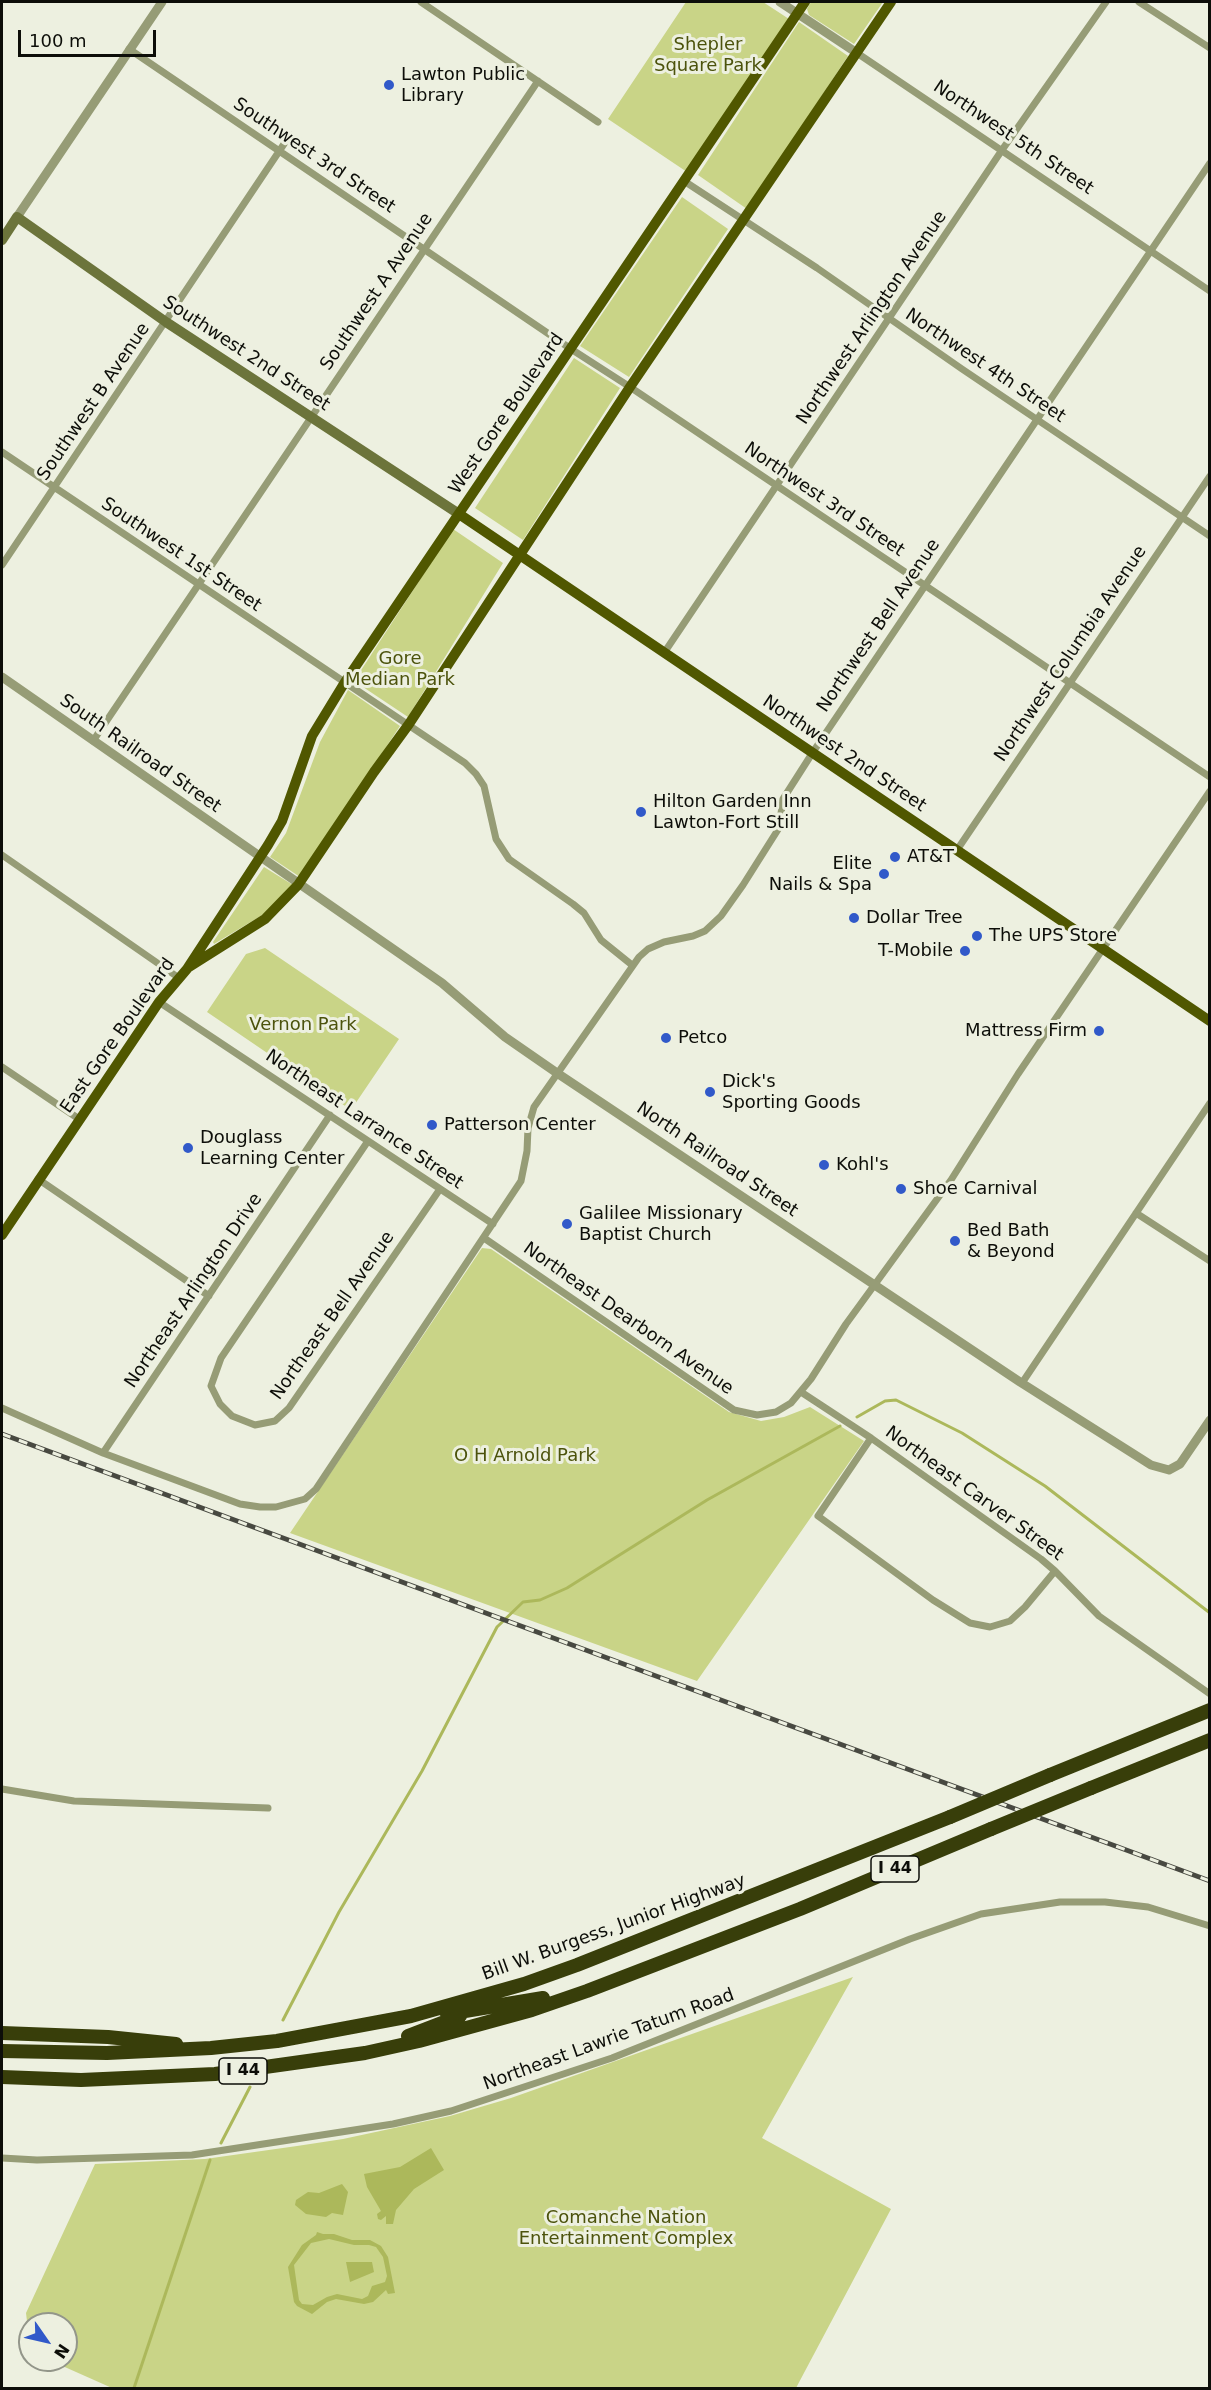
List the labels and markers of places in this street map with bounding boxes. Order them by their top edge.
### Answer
place label: Lawton Public Library [401,64,525,106]
marker: Lawton Public Library [382,78,396,92]
place label: Hilton Garden Inn Lawton-Fort Still [653,791,812,834]
marker: Hilton Garden Inn Lawton-Fort Still [634,805,648,819]
place label: AT&T [907,846,954,868]
marker: AT&T [888,850,902,864]
place label: Elite Nails & Spa [769,853,872,896]
marker: Elite Nails & Spa [877,867,891,881]
place label: Dollar Tree [866,907,963,929]
marker: Dollar Tree [847,911,861,925]
place label: The UPS Store [989,925,1117,947]
marker: The UPS Store [970,929,984,943]
place label: T-Mobile [878,940,953,962]
marker: T-Mobile [958,944,972,958]
place label: Mattress Firm [965,1020,1087,1042]
marker: Mattress Firm [1092,1024,1106,1038]
place label: Petco [678,1027,727,1049]
marker: Petco [659,1031,673,1045]
place label: Dick's Sporting Goods [722,1071,861,1114]
marker: Dick's Sporting Goods [703,1085,717,1099]
place label: Patterson Center [444,1114,596,1136]
marker: Patterson Center [425,1118,439,1132]
place label: Douglass Learning Center [200,1127,344,1170]
marker: Douglass Learning Center [181,1141,195,1155]
place label: Kohl's [836,1154,889,1176]
marker: Kohl's [817,1158,831,1172]
place label: Shoe Carnival [913,1178,1037,1200]
marker: Shoe Carnival [894,1182,908,1196]
place label: Galilee Missionary Baptist Church [579,1203,743,1246]
marker: Galilee Missionary Baptist Church [560,1217,574,1231]
place label: Bed Bath & Beyond [967,1220,1055,1262]
marker: Bed Bath & Beyond [948,1234,962,1248]

